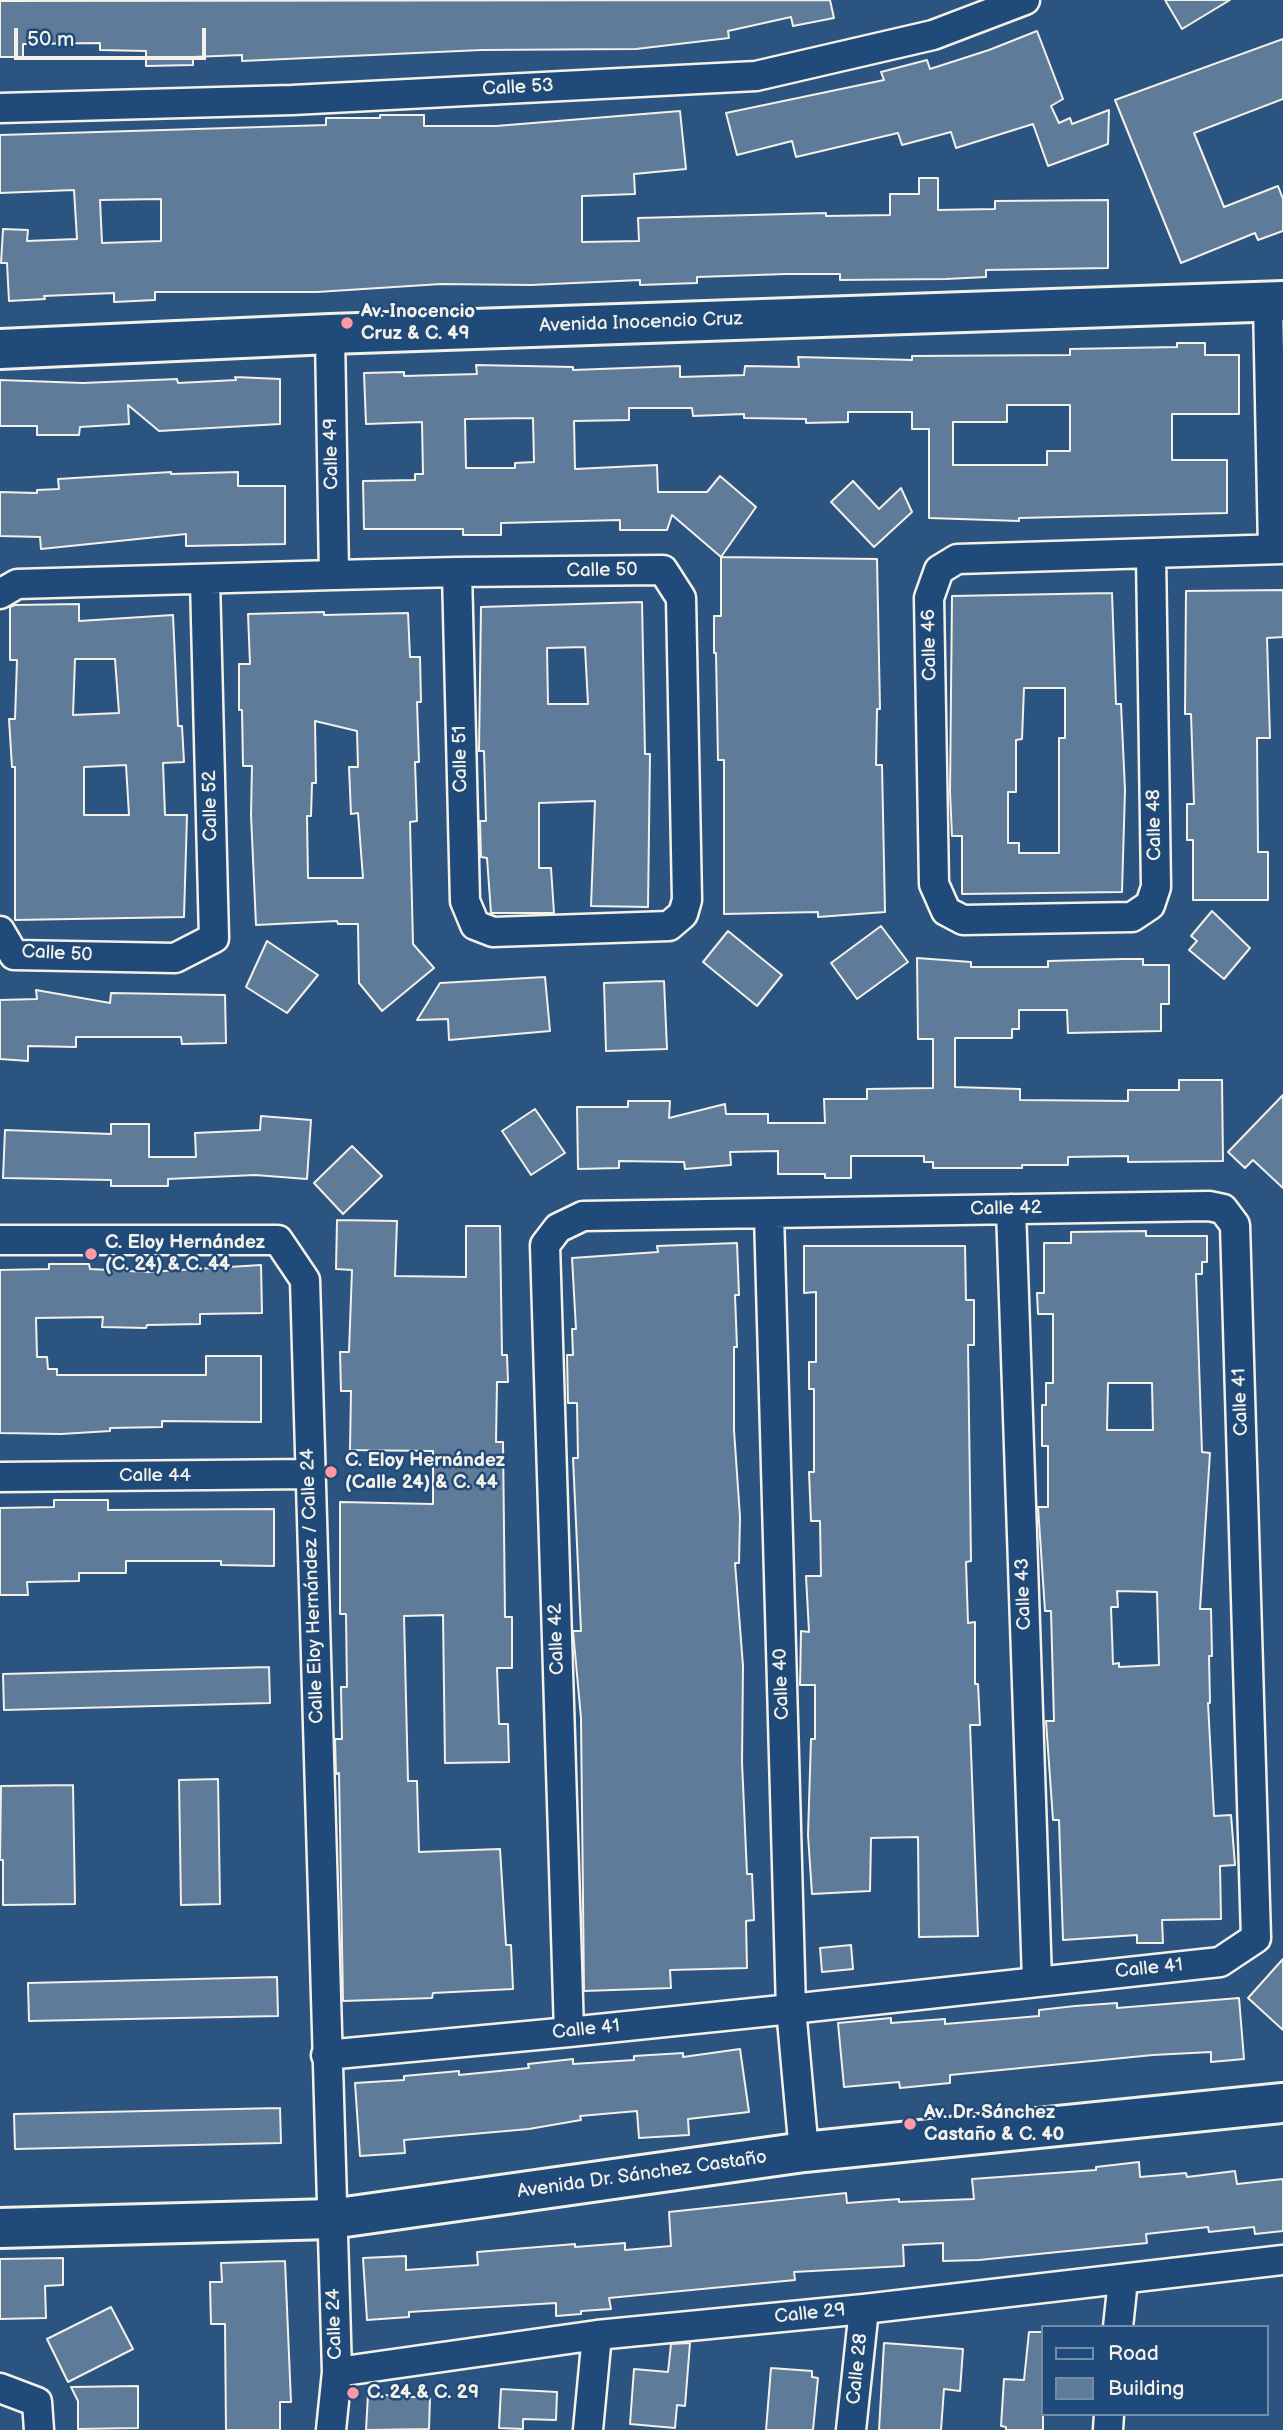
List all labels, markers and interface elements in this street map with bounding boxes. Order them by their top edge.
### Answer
scale bar [18,14,210,58]
text: 50 m [27,27,74,52]
street label: Calle 53 [482,75,554,101]
place label: Av. Inocencio Cruz & C. 49 [361,301,475,345]
street label: Avenida Inocencio Cruz [539,308,743,338]
marker: Av. Inocencio Cruz & C. 49 [339,315,355,331]
street label: Calle 49 [320,418,344,490]
street label: Calle 50 [566,559,638,583]
street label: Calle 46 [918,609,942,681]
street label: Calle 51 [449,725,473,793]
street label: Calle 52 [199,770,223,842]
street label: Calle 48 [1143,789,1167,861]
street label: Calle 50 [21,941,93,967]
street label: Calle 42 [970,1197,1042,1221]
place label: C. Eloy Hernández (C. 24) & C. 44 [105,1232,265,1276]
marker: C. Eloy Hernández (C. 24) & C. 44 [83,1246,99,1262]
street label: Calle 41 [1228,1368,1254,1436]
street label: Calle Eloy Hernández / Calle 24 [297,1448,329,1724]
place label: C. Eloy Hernández (Calle 24) & C. 44 [345,1450,505,1494]
marker: C. Eloy Hernández (Calle 24) & C. 44 [323,1464,339,1480]
street label: Calle 44 [119,1465,191,1487]
street label: Calle 43 [1011,1557,1037,1631]
street label: Calle 42 [544,1603,570,1675]
street label: Calle 40 [769,1648,795,1720]
street label: Calle 41 [1114,1954,1184,1984]
street label: Calle 41 [551,2015,621,2045]
place label: Av. Dr. Sánchez Castaño & C. 40 [924,2102,1064,2146]
marker: Av. Dr. Sánchez Castaño & C. 40 [902,2116,918,2132]
street label: Avenida Dr. Sánchez Castaño [516,2146,768,2204]
street label: Calle 24 [322,2288,348,2360]
street label: Calle 29 [773,2299,847,2329]
legend [1042,2325,1269,2416]
street label: Calle 28 [843,2332,873,2406]
text: Road [1108,2341,1159,2366]
text: Building [1108,2376,1184,2401]
place label: C. 24 & C. 29 [367,2382,479,2404]
marker: C. 24 & C. 29 [345,2385,361,2401]

